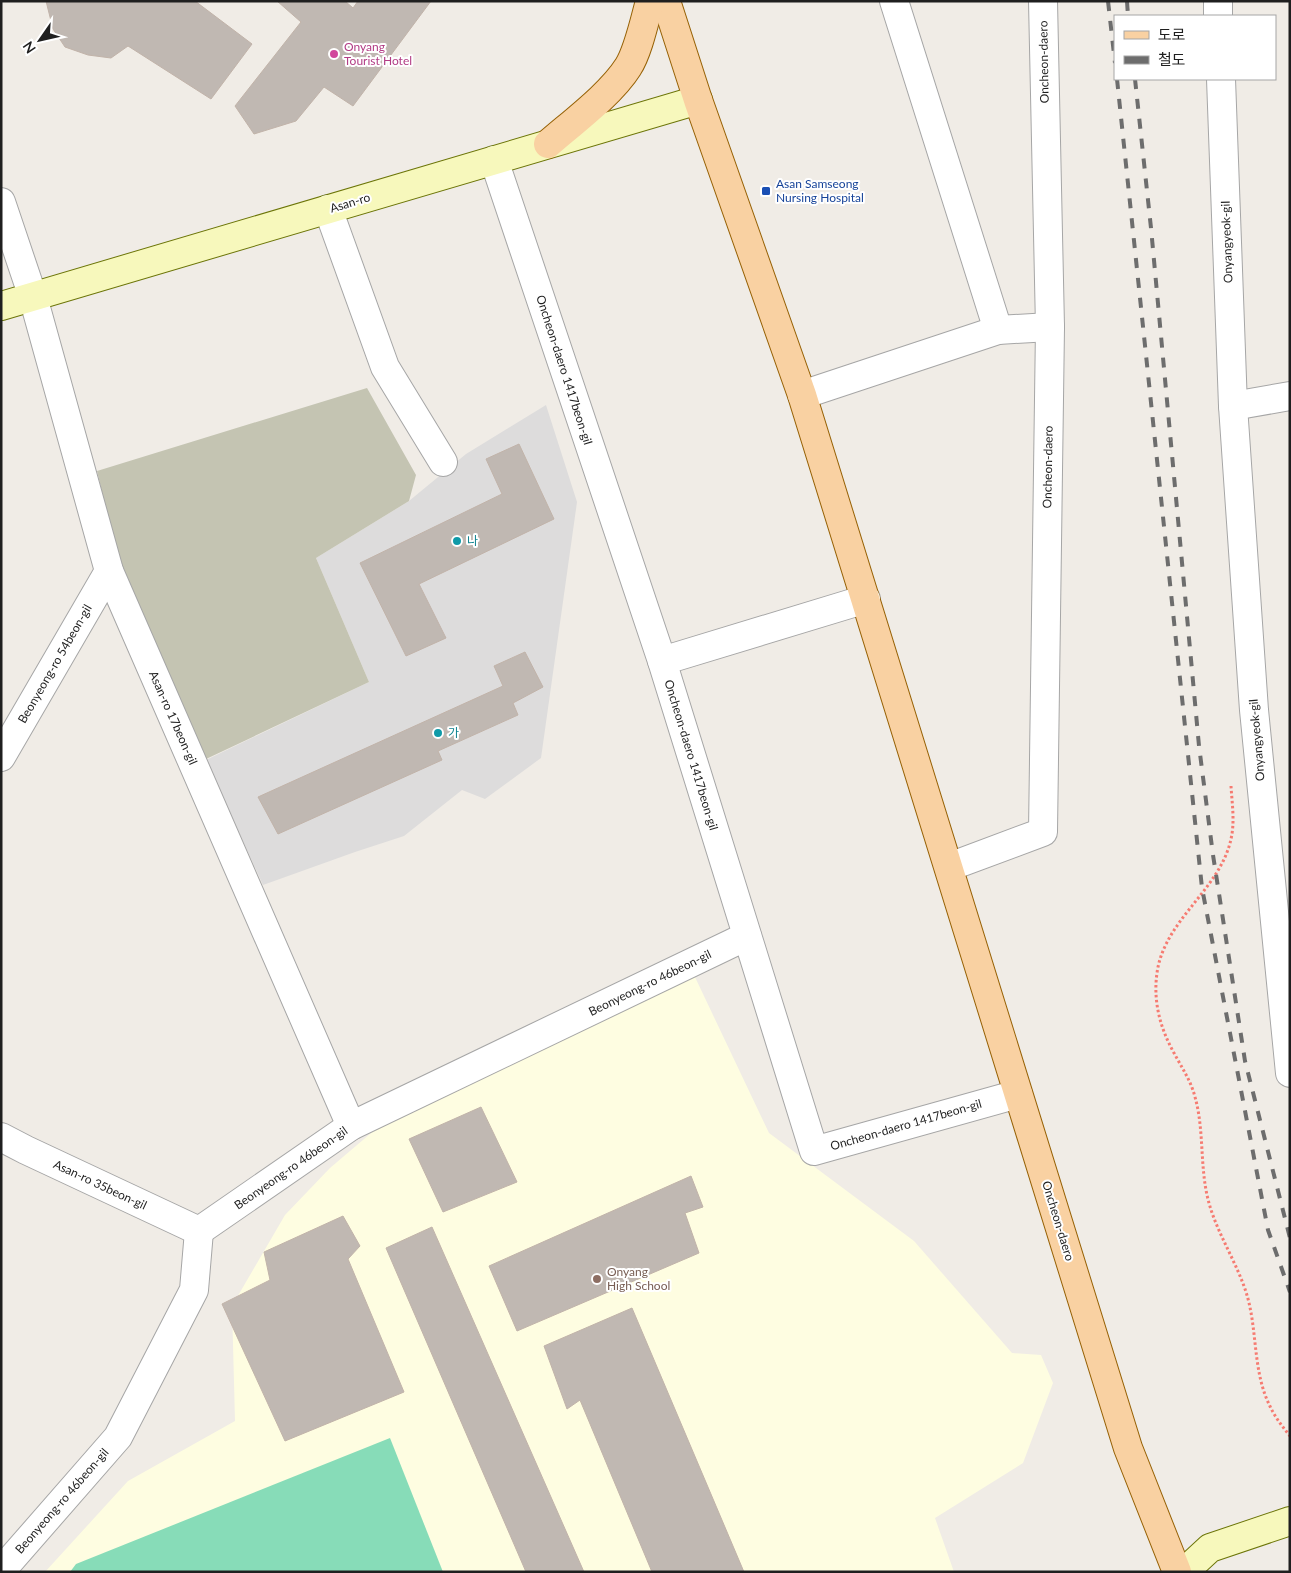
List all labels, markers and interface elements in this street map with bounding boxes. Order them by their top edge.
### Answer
north arrow [15,15,65,65]
legend [1114,15,1276,80]
street label: Oncheon-daero [1035,20,1052,104]
text: 도로 [1158,25,1186,43]
text: N [19,38,39,57]
place label: Onyang Tourist Hotel [344,39,412,68]
marker: Onyang Tourist Hotel [328,48,340,60]
text: 철도 [1158,50,1186,68]
place label: Asan Samseong Nursing Hospital [776,176,864,205]
marker: Asan Samseong Nursing Hospital [760,185,772,197]
street label: Asan-ro [328,189,372,216]
street label: Onyangyeok-gil [1218,201,1235,283]
street label: Oncheon-daero 1417beon-gil [533,293,596,447]
street label: Oncheon-daero [1039,425,1056,509]
place label: 나 [467,533,478,548]
marker: 나 [451,535,463,547]
street label: Beonyeong-ro 54beon-gil [14,602,95,726]
street label: Asan-ro 17beon-gil [146,668,201,767]
street label: Oncheon-daero 1417beon-gil [661,678,722,832]
street label: Onyangyeok-gil [1245,698,1268,782]
place label: 가 [448,725,459,740]
marker: 가 [432,727,444,739]
street label: Beonyeong-ro 46beon-gil [586,946,714,1019]
street label: Oncheon-daero 1417beon-gil [828,1096,983,1153]
street label: Beonyeong-ro 46beon-gil [231,1123,350,1212]
street label: Asan-ro 35beon-gil [51,1156,149,1213]
street label: Oncheon-daero [1039,1179,1078,1263]
place label: Onyang High School [607,1264,670,1293]
marker: Onyang High School [591,1273,603,1285]
street label: Beonyeong-ro 46beon-gil [12,1445,112,1556]

